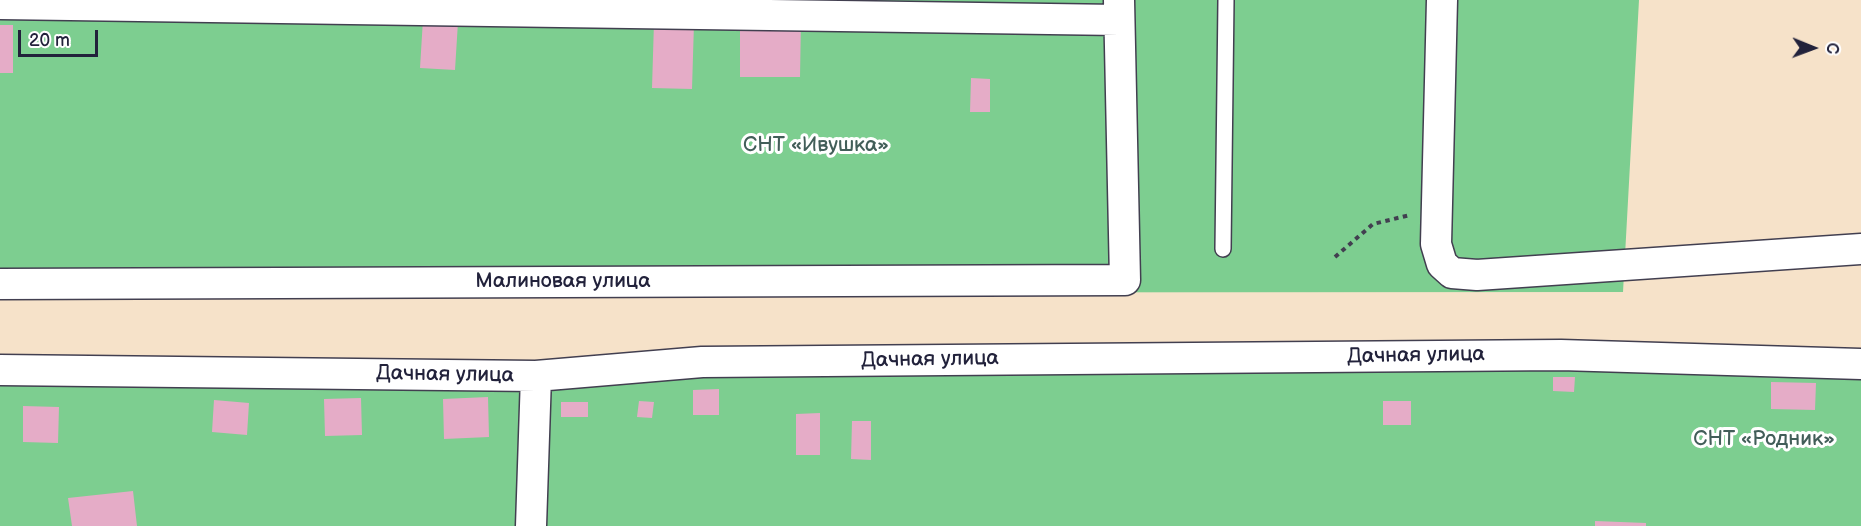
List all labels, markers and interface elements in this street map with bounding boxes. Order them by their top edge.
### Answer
scale bar [21,18,100,56]
north arrow [1783,18,1843,78]
text: 20 m [29,30,70,51]
text: С [1822,43,1841,54]
park label: СНТ «Ивушка» [743,133,889,159]
street label: Малиновая улица [475,269,651,295]
street label: Дачная улица [1347,342,1485,370]
street label: Дачная улица [861,346,999,374]
street label: Дачная улица [376,361,514,389]
park label: СНТ «Родник» [1693,427,1835,453]

